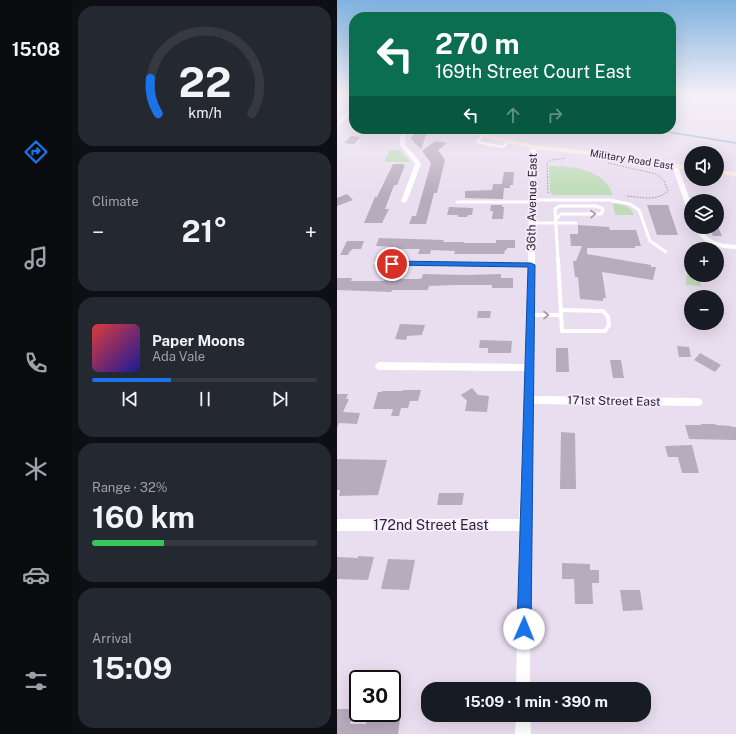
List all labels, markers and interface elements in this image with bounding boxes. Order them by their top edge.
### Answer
text: 270 m [435,27,519,60]
icon: left [369,28,421,80]
text: 15:08 [12,39,60,60]
text: 22 [178,57,231,106]
text: 169th Street Court East [435,61,631,82]
text: km/h [188,103,221,120]
icon: left [460,104,482,126]
icon: ahead [502,104,524,126]
icon: right [544,104,566,126]
icon: directions [22,138,50,166]
street label: Military Road East [589,146,675,172]
map controls [684,146,724,330]
button: sound [684,146,724,186]
street label: 36th Avenue East [524,153,540,251]
text: Climate [92,194,139,209]
button: layers [684,194,724,234]
one-way arrow [590,210,596,218]
text: 21° [181,213,228,249]
text: − [92,219,104,245]
text: + [305,219,317,245]
button: + [684,242,724,282]
icon: music [22,244,50,272]
pin [375,247,409,281]
icon: arrive [381,253,403,275]
button: − [684,290,724,330]
one-way arrow [543,311,549,319]
text: Paper Moons [152,332,245,349]
icon: phone [22,349,50,377]
text: Ada Vale [152,349,205,364]
icon: previous [119,388,141,410]
icon: pause [194,388,216,410]
icon: next [269,388,291,410]
street label: 171st Street East [567,393,661,409]
icon: climate [22,455,50,483]
text: Range · 32% [92,480,167,495]
text: 160 km [92,499,195,535]
street label: 172nd Street East [373,517,489,533]
icon: car [22,561,50,589]
position arrow [503,608,545,650]
text: Arrival [92,631,132,646]
text: 15:09 [92,650,172,686]
icon: filters [22,667,50,695]
speed limit sign: 30 [349,670,401,722]
text: 15:09 · 1 min · 390 m [464,693,608,710]

